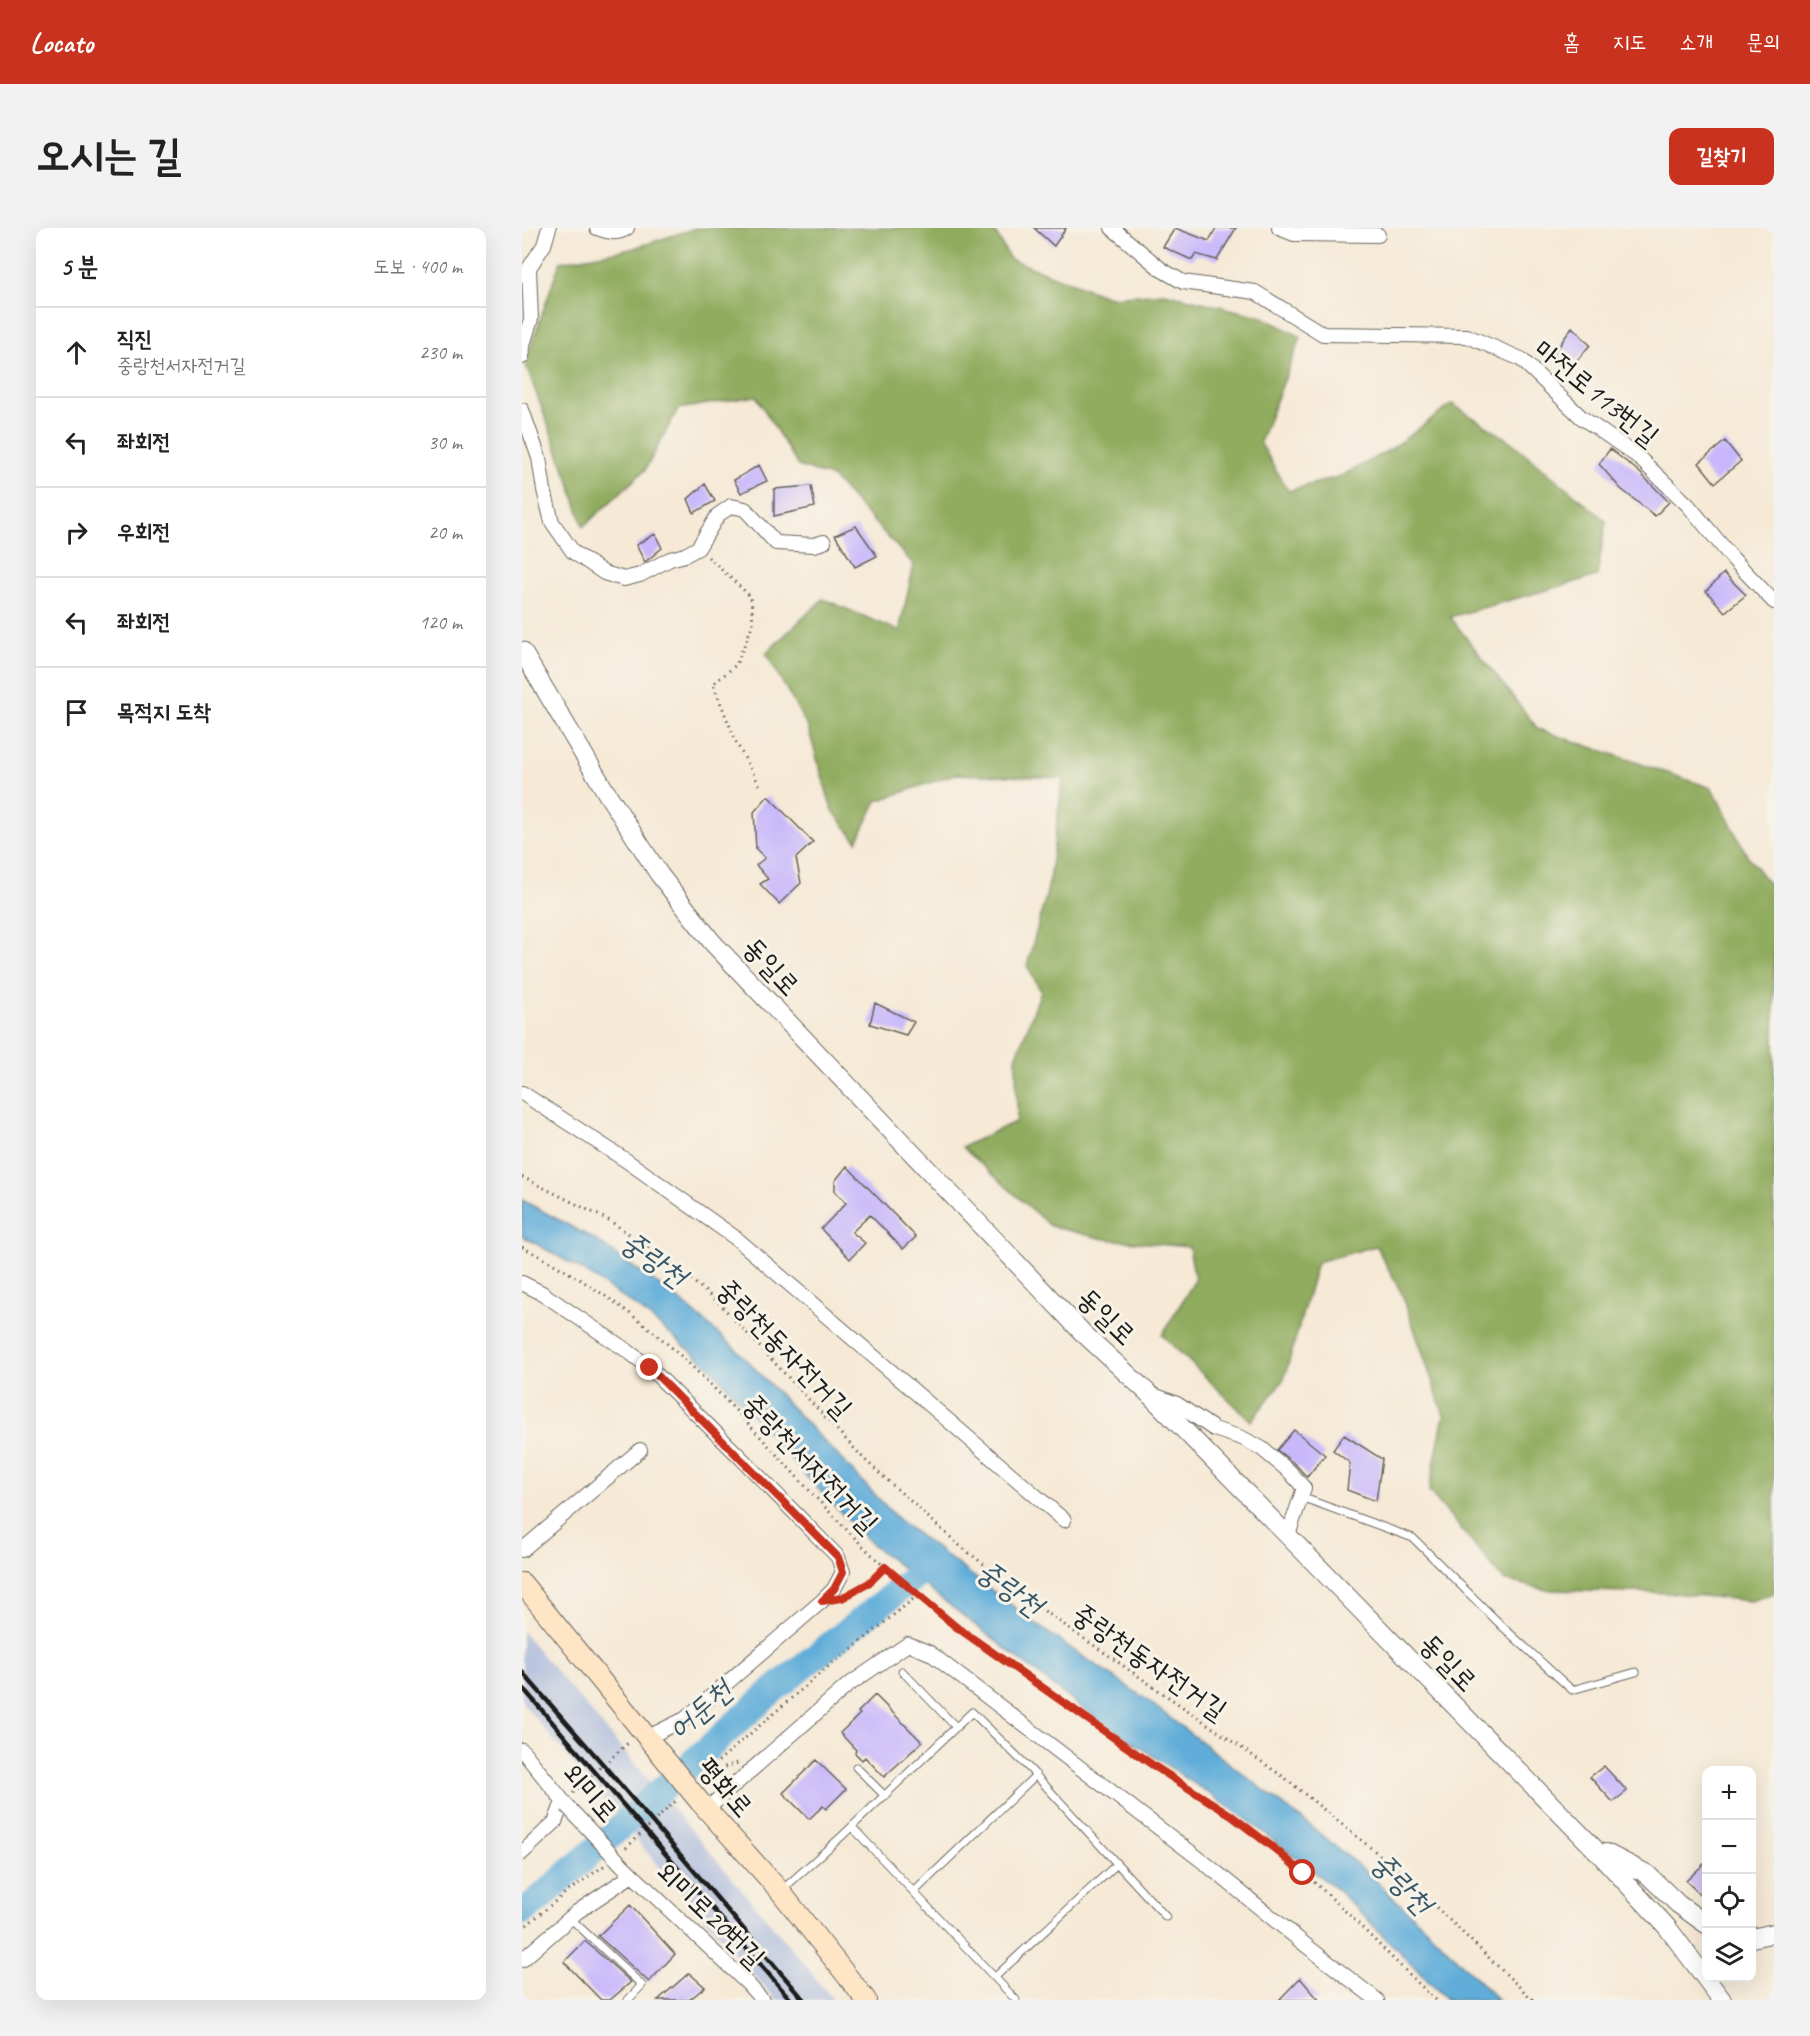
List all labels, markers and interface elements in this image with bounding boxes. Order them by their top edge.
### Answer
text: Locato [30,25,93,60]
text: 홈 [1563,29,1580,55]
text: 지도 [1613,29,1646,55]
text: 소개 [1679,29,1713,55]
text: 문의 [1746,29,1780,55]
button: 길찾기 [1669,128,1774,185]
text: 오시는 길 [36,129,181,182]
text: 5 분 [60,250,99,283]
text: 도보 · 400 m [373,254,462,279]
text: 직진 [117,325,152,353]
street label: 마전로113번길 [1527,331,1666,453]
icon: ahead [60,336,93,369]
text: 230 m [419,340,462,365]
text: 중랑천서자전거길 [117,353,246,378]
icon: left [60,426,93,459]
text: 좌회전 [117,428,170,456]
text: 30 m [428,430,462,455]
icon: right [60,516,93,549]
text: 우회전 [117,518,170,546]
text: 20 m [428,520,462,545]
icon: left [60,606,93,639]
text: 좌회전 [117,608,170,636]
text: 120 m [419,610,462,635]
icon: arrive [60,696,93,729]
text: 목적지 도착 [117,698,211,726]
street label: 동일로 [736,930,807,1003]
water label: 중랑천 [614,1222,697,1297]
street label: 중랑천동자전거길 [709,1271,860,1425]
street label: 동일로 [1070,1280,1143,1352]
route end [636,1354,662,1380]
street label: 중랑천서자전거길 [735,1386,886,1540]
water label: 중랑천 [970,1551,1053,1626]
street label: 중랑천동자전거길 [1066,1595,1234,1727]
street label: 동일로 [1413,1626,1485,1699]
water label: 어둔천 [660,1670,742,1748]
street label: 평화로 [690,1750,761,1824]
street label: 외미로 [555,1755,626,1829]
map controls [1702,1766,1756,1982]
button: + [1702,1766,1756,1820]
button: − [1702,1820,1756,1874]
water label: 중랑천 [1363,1844,1443,1924]
street label: 외미로20번길 [649,1854,772,1975]
route start [1289,1859,1315,1885]
button: locate [1702,1874,1756,1928]
button: layers [1702,1928,1756,1982]

